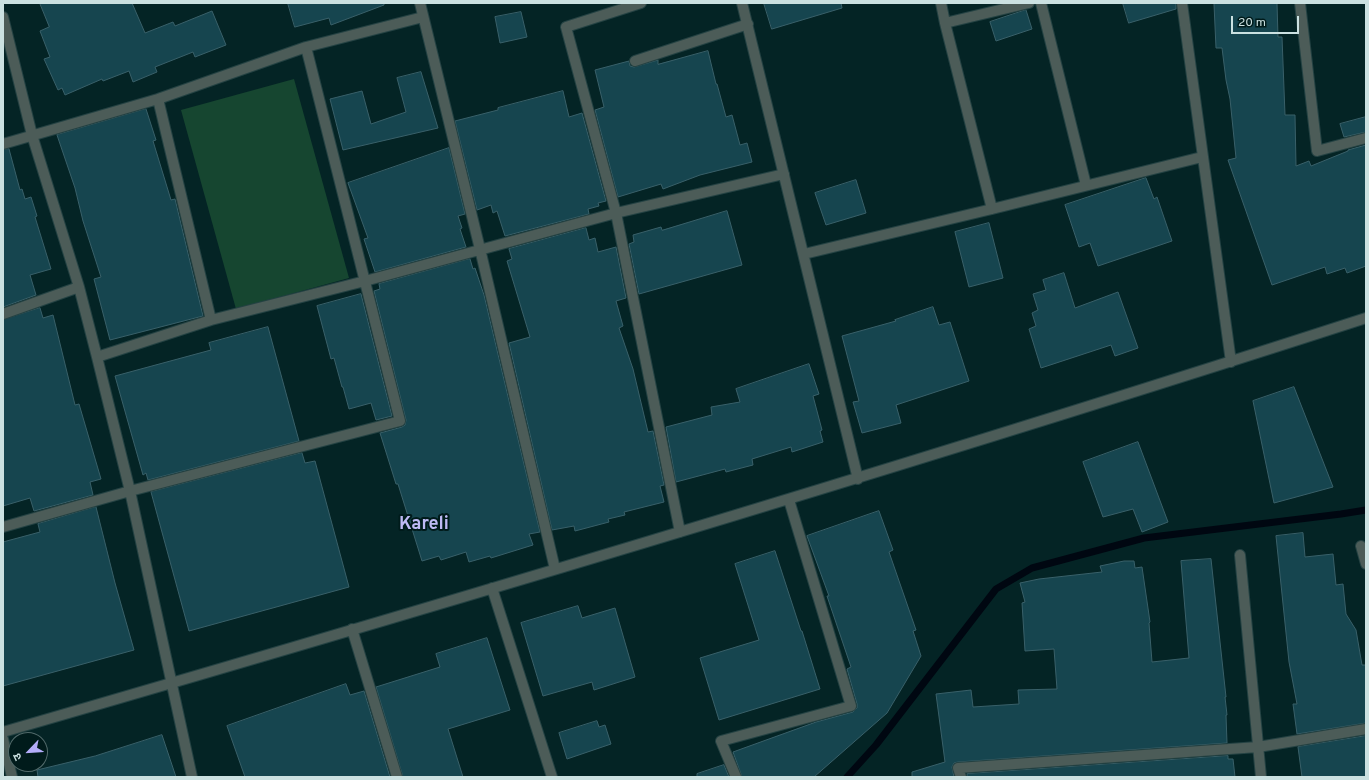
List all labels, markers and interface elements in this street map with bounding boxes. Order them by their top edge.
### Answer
scale bar [1233,8,1301,34]
text: 20 m [1238,15,1266,31]
district label: Kareli [399,514,449,536]
north arrow [8,732,48,772]
text: उ [10,751,26,763]

